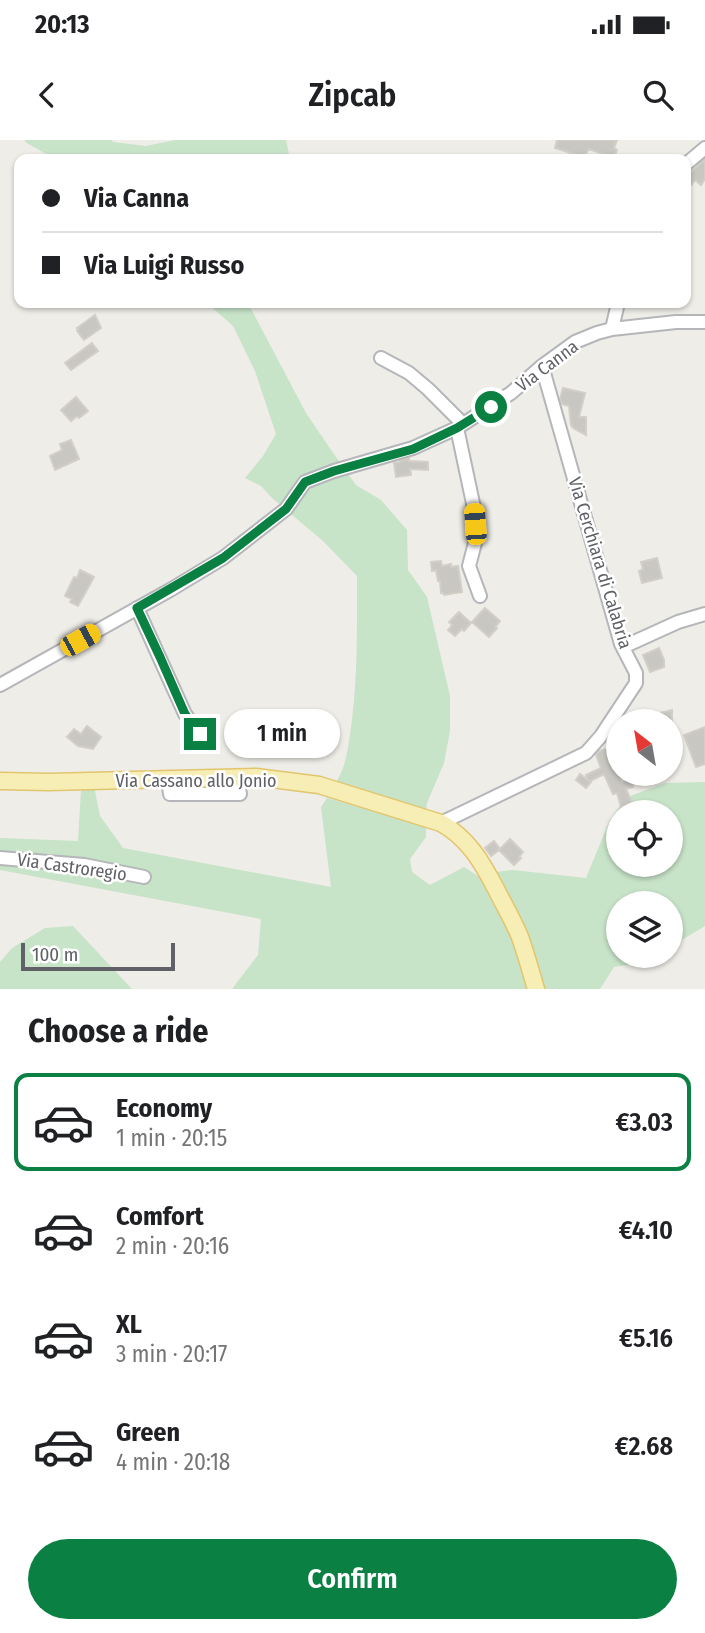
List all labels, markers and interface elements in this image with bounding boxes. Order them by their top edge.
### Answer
text: 20:13 [35,9,90,40]
icon: back [28,76,66,114]
text: Zipcab [309,76,396,114]
icon: search [639,76,677,114]
text: Via Canna [84,183,189,214]
text: Via Luigi Russo [84,250,244,281]
street label: Via Canna [511,335,583,397]
route start [475,391,507,423]
street label: Via Cerchiara di Calabria [563,475,637,652]
car [464,502,487,546]
car [57,621,104,659]
north arrow [606,709,682,786]
map controls [606,709,683,968]
callout: 1 min [224,710,340,758]
route end [184,718,216,750]
text: 1 min [257,719,307,747]
street label: Via Cassano allo Jonio [115,770,277,792]
button: locate [606,800,683,877]
street label: Via Castroregio [16,848,128,886]
button: layers [606,891,683,968]
scale bar [21,940,175,972]
text: 100 m [32,943,78,966]
text: Choose a ride [28,1012,209,1050]
icon: car [32,1091,95,1154]
text: Economy [116,1093,212,1124]
text: €3.03 [616,1107,673,1138]
text: 1 min · 20:15 [116,1124,227,1152]
icon: car [32,1199,95,1262]
text: Comfort [116,1201,204,1232]
text: €4.10 [619,1215,673,1246]
text: 2 min · 20:16 [116,1232,229,1260]
icon: car [32,1307,95,1370]
text: XL [116,1309,142,1340]
text: €5.16 [619,1323,673,1354]
text: 3 min · 20:17 [116,1340,227,1368]
icon: car [32,1415,95,1478]
text: Green [116,1417,180,1448]
text: €2.68 [615,1431,673,1462]
text: 4 min · 20:18 [116,1448,230,1476]
button: Confirm [28,1539,677,1619]

